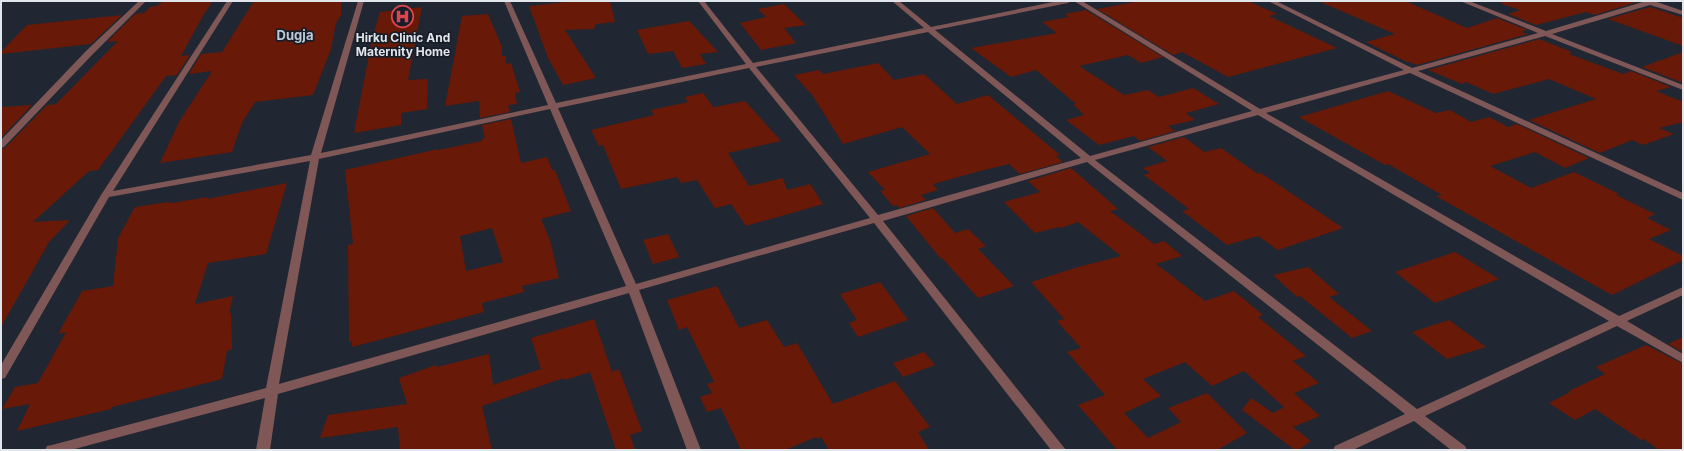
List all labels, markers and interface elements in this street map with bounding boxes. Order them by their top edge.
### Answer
hospital icon: Hirku Clinic And Maternity Home [390,4,416,30]
district label: Dugja [277,27,313,43]
place label: Hirku Clinic And Maternity Home [356,30,450,59]

